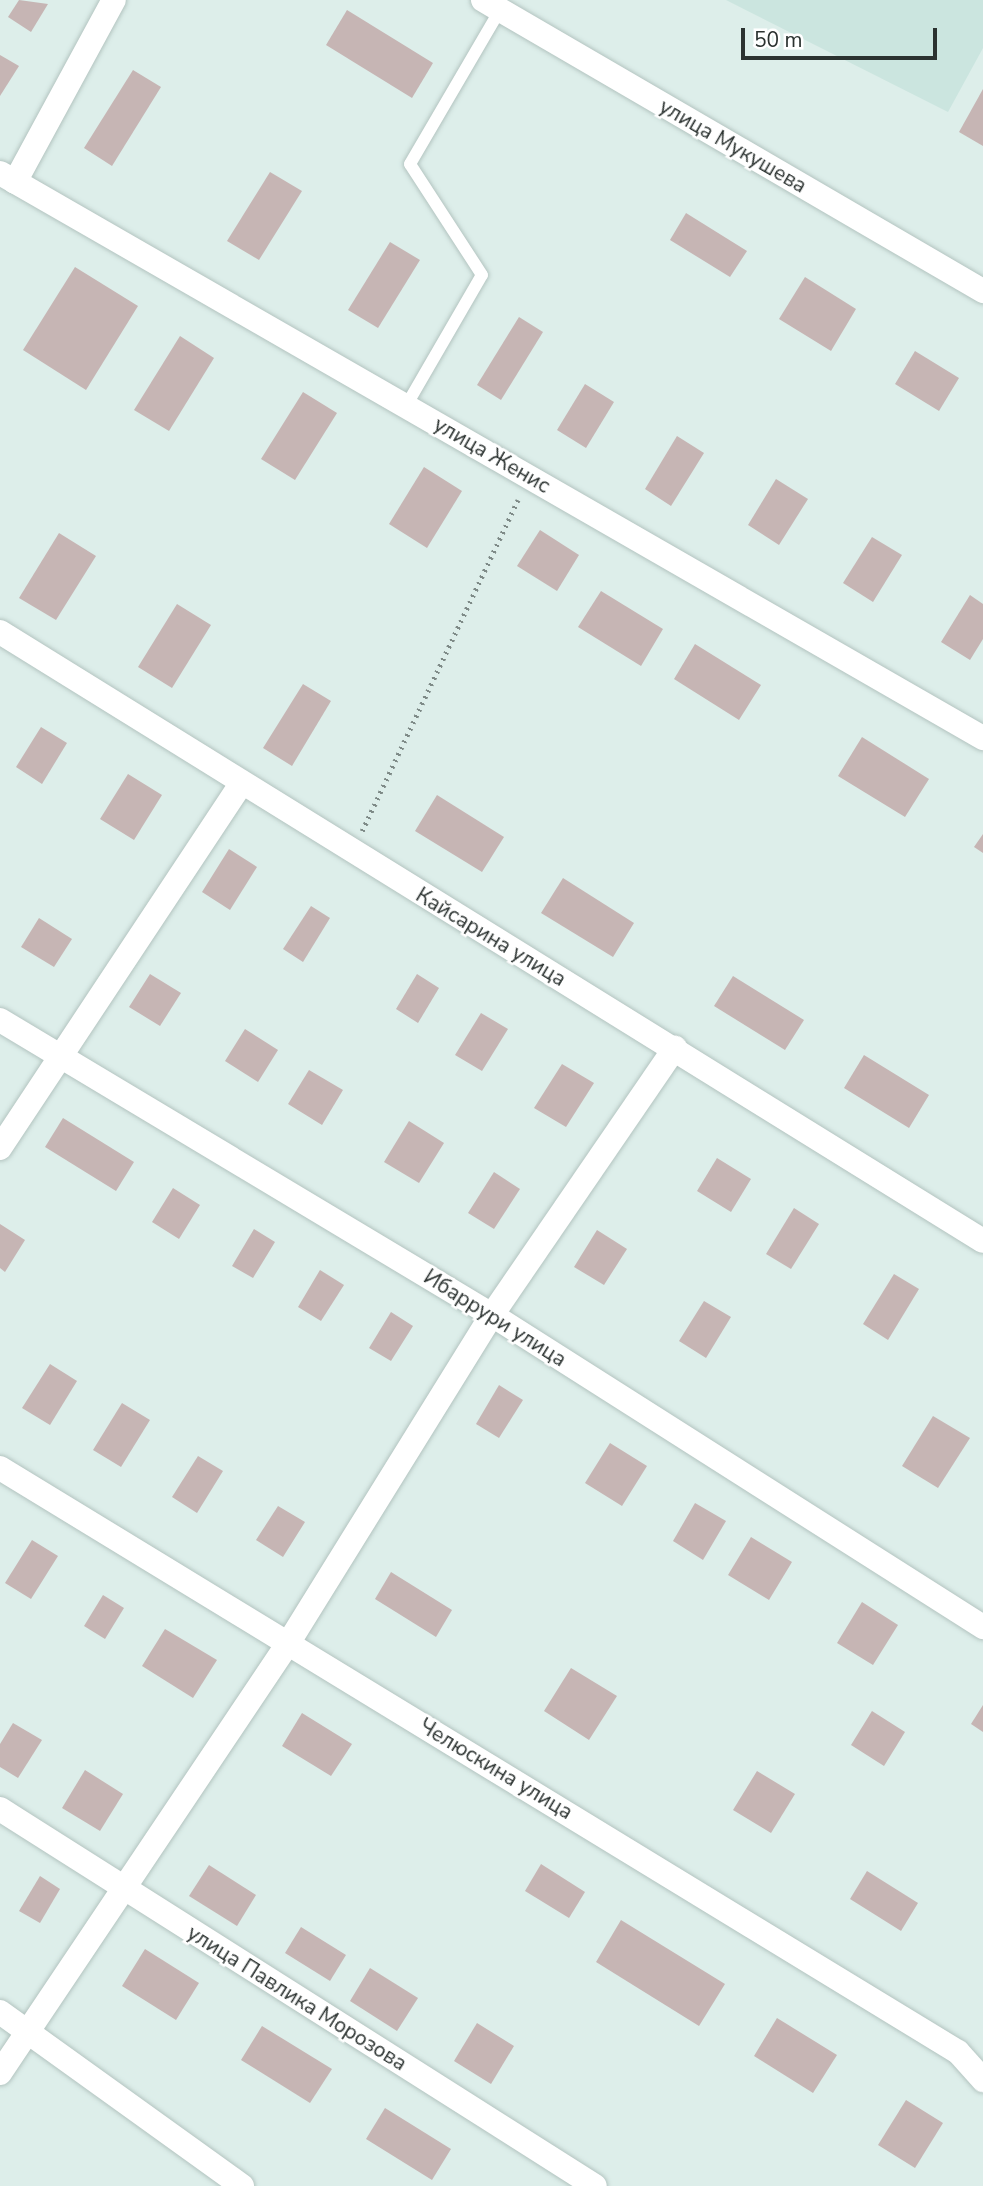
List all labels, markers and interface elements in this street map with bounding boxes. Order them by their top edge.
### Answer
scale bar [745,14,941,58]
text: 50 m [754,26,803,54]
street label: улица Мукушева [655,94,811,198]
street label: улица Женис [429,412,555,498]
street label: Кайсарина улица [411,882,571,992]
street label: Ибаррури улица [419,1264,571,1372]
street label: Челюскина улица [415,1713,577,1825]
street label: улица Павлика Морозова [183,1920,411,2076]

